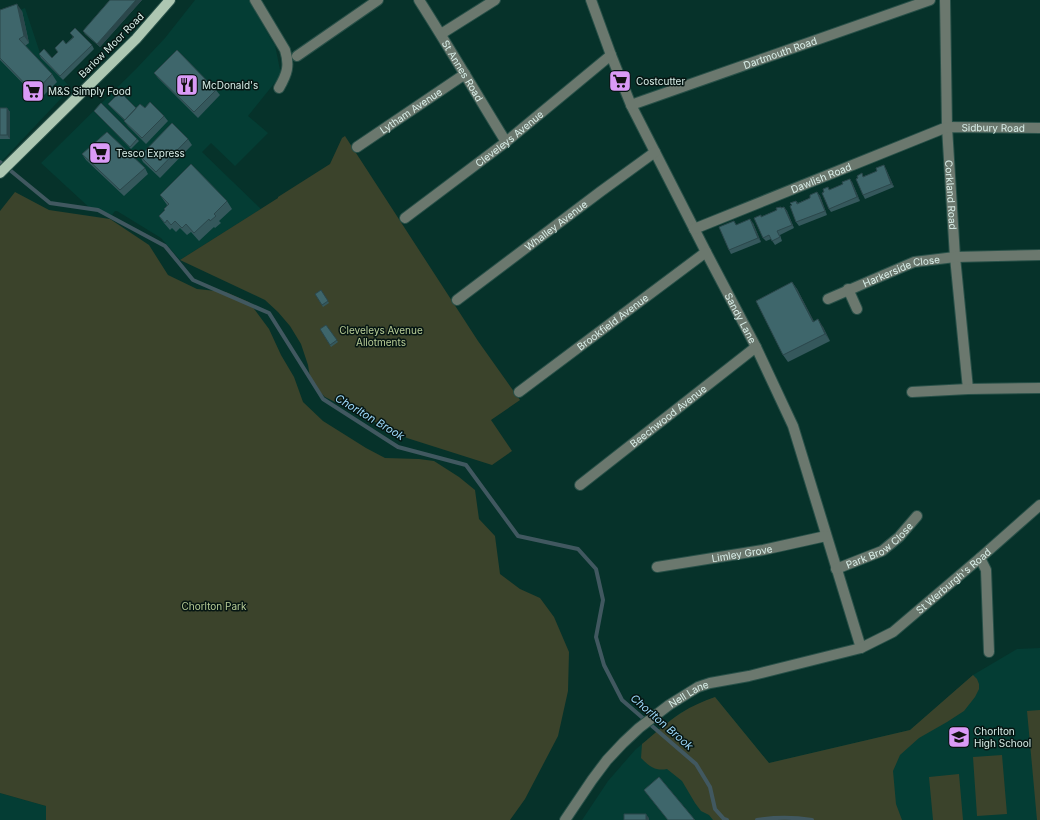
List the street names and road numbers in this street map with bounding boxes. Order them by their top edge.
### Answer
street label: Barlow Moor Road [76,10,146,80]
street label: Dartmouth Road [742,34,818,71]
street label: St Annes Road [440,38,486,103]
street label: Lytham Avenue [378,85,444,136]
street label: Cleveleys Avenue [473,108,546,169]
street label: Sidbury Road [961,121,1025,134]
street label: Dawlish Road [789,160,853,195]
street label: Corkland Road [943,160,959,230]
street label: Whalley Avenue [522,198,590,253]
street label: Harkerside Close [861,253,941,289]
street label: Brookfield Avenue [575,291,651,353]
street label: Sandy Lane [722,291,759,346]
street label: Beechwood Avenue [627,382,709,450]
street label: Park Brow Close [844,520,915,571]
street label: Limley Grove [711,542,774,564]
street label: St Werburgh's Road [913,545,993,616]
street label: Nell Lane [666,678,710,710]

